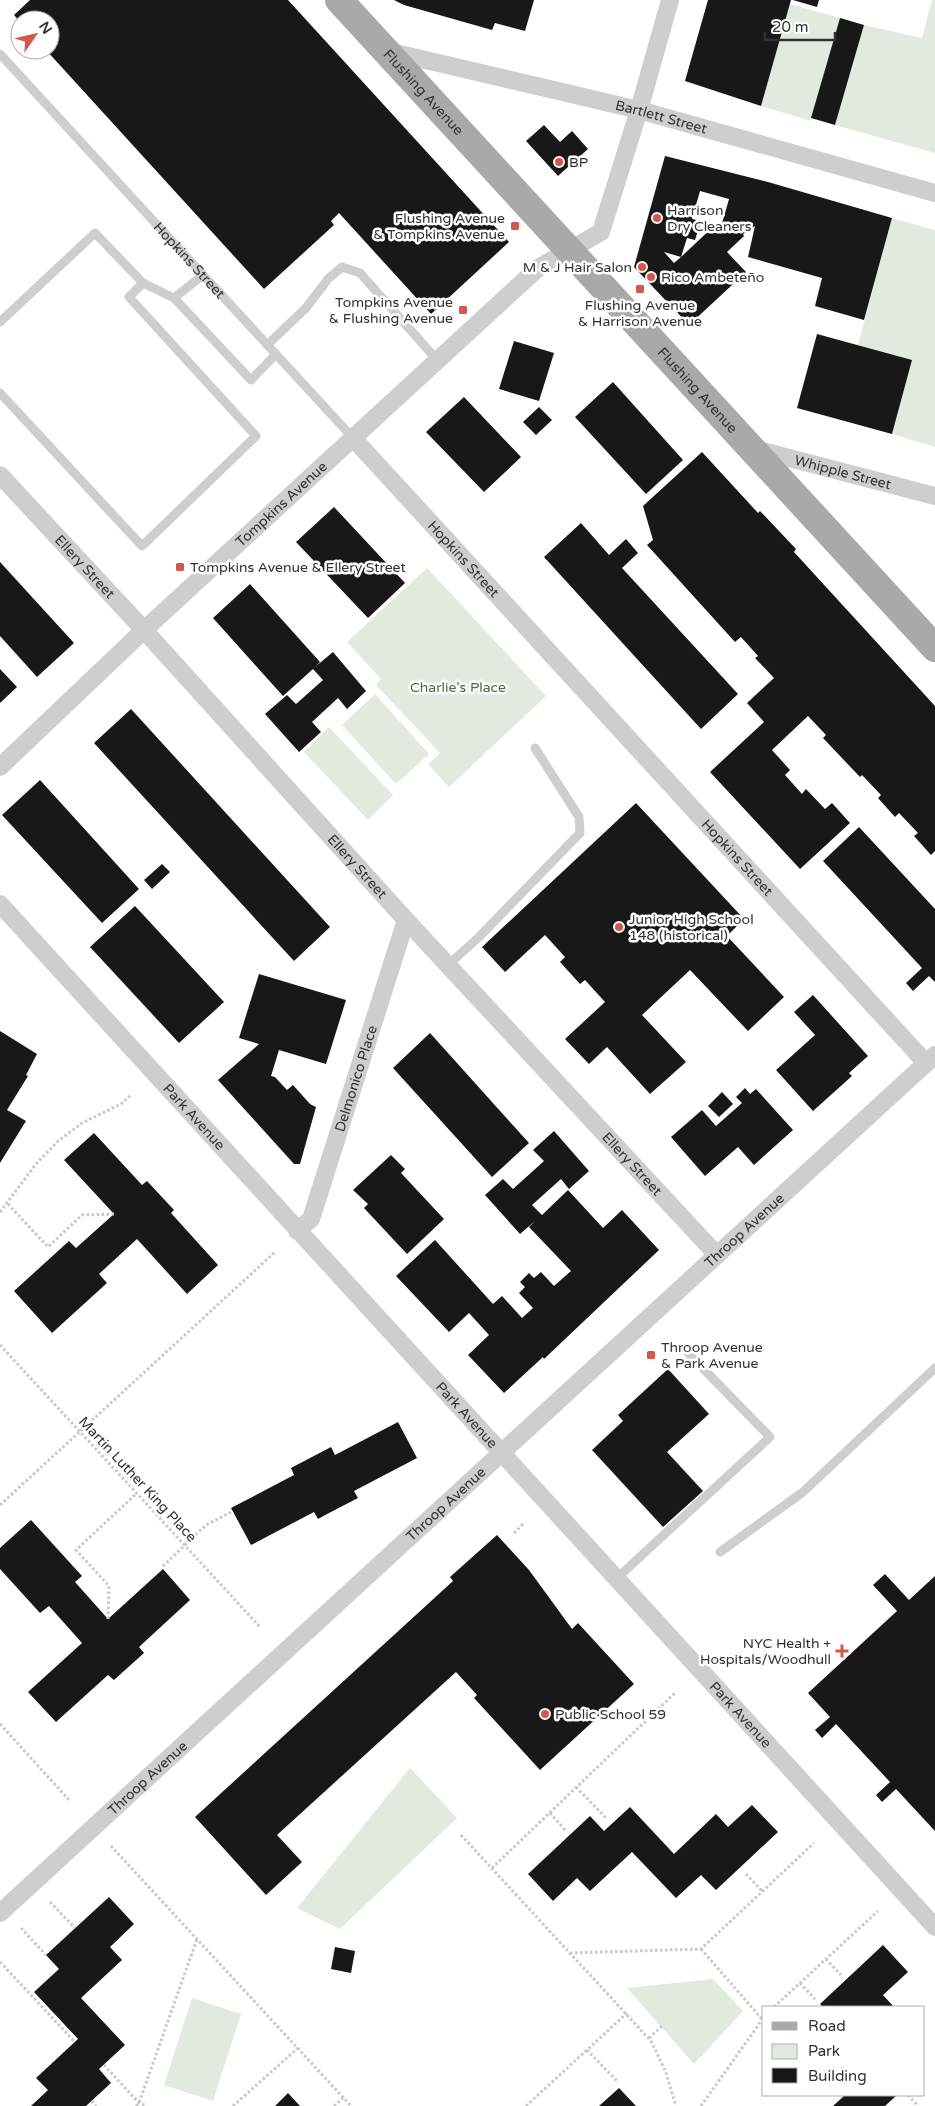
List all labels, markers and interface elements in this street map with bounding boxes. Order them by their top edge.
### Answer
north arrow [10,10,60,60]
scale bar [765,10,835,42]
text: 20 m [772,18,809,36]
text: N [35,19,56,37]
street label: Flushing Avenue [380,46,467,139]
street label: Bartlett Street [614,97,709,138]
place label: BP [569,154,588,171]
marker: BP [553,156,565,168]
place label: Harrison Dry Cleaners [667,202,752,235]
place label: Flushing Avenue & Tompkins Avenue [373,210,505,243]
marker: Harrison Dry Cleaners [651,212,663,224]
street label: Hopkins Street [150,219,229,303]
marker: Flushing Avenue & Tompkins Avenue [509,220,521,232]
place label: M & J Hair Salon [523,259,632,276]
marker: M & J Hair Salon [636,261,648,273]
place label: Rico Ambeteño [661,269,764,286]
marker: Rico Ambeteño [645,271,657,283]
marker: Flushing Avenue & Harrison Avenue [634,283,646,295]
place label: Tompkins Avenue & Flushing Avenue [329,294,453,327]
place label: Flushing Avenue & Harrison Avenue [578,297,702,330]
marker: Tompkins Avenue & Flushing Avenue [457,304,469,316]
street label: Flushing Avenue [654,344,741,437]
street label: Whipple Street [793,452,894,493]
street label: Tompkins Avenue [232,458,331,551]
street label: Hopkins Street [424,517,503,602]
street label: Ellery Street [51,532,119,603]
place label: Tompkins Avenue & Ellery Street [190,559,406,576]
marker: Tompkins Avenue & Ellery Street [174,561,186,573]
park label: Charlie's Place [410,679,506,696]
street label: Hopkins Street [698,816,777,900]
street label: Ellery Street [324,831,391,903]
place label: Junior High School 148 (historical) [629,911,754,944]
marker: Junior High School 148 (historical) [613,921,625,933]
street label: Delmonico Place [331,1023,381,1134]
street label: Park Avenue [159,1080,228,1154]
street label: Ellery Street [598,1129,666,1200]
street label: Throop Avenue [701,1190,788,1271]
place label: Throop Avenue & Park Avenue [661,1339,763,1372]
marker: Throop Avenue & Park Avenue [645,1349,657,1361]
street label: Park Avenue [432,1378,501,1452]
street label: Martin Luther King Place [75,1413,200,1546]
street label: Throop Avenue [403,1464,489,1545]
place label: NYC Health + Hospitals/Woodhull [700,1635,831,1668]
marker: NYC Health + Hospitals/Woodhull [835,1644,849,1658]
street label: Park Avenue [706,1678,775,1752]
place label: Public School 59 [555,1706,666,1723]
marker: Public School 59 [539,1708,551,1720]
street label: Throop Avenue [104,1737,191,1819]
legend [762,2006,925,2096]
text: Road [808,2017,846,2035]
text: Park [808,2042,840,2060]
text: Building [808,2067,867,2085]

